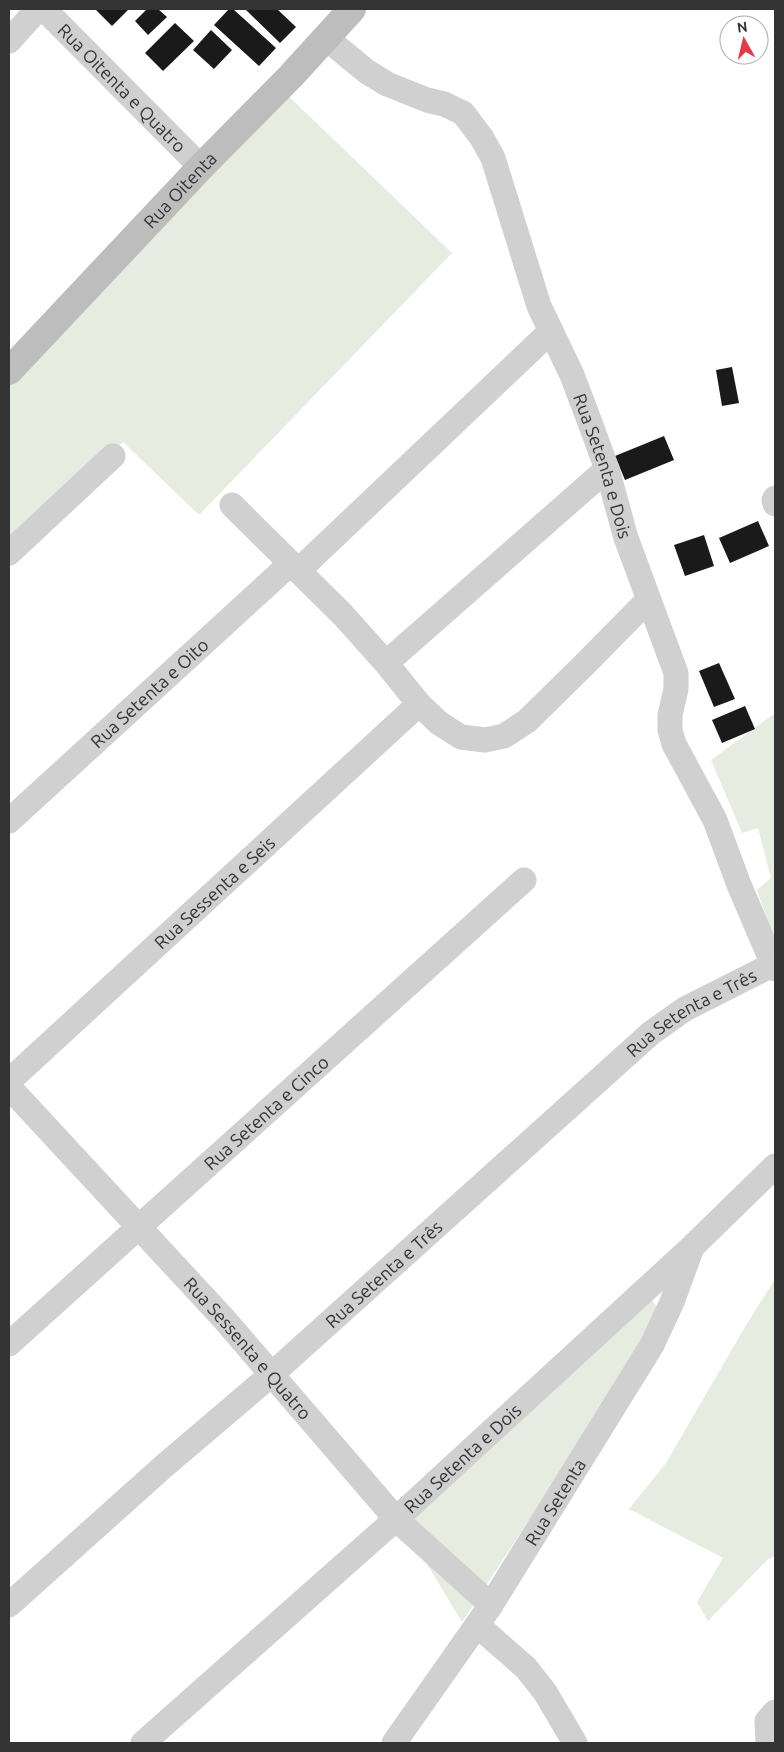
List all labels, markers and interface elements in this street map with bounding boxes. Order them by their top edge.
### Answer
north arrow [719,15,769,65]
text: N [736,18,748,36]
street label: Rua Oitenta e Quatro [54,19,190,156]
street label: Rua Oitenta [139,148,220,232]
street label: Rua Setenta e Dois [570,391,636,541]
street label: Rua Setenta e Oito [86,634,212,751]
street label: Rua Sessenta e Seis [150,832,279,952]
street label: Rua Setenta e Três [622,965,760,1060]
street label: Rua Setenta e Cinco [200,1051,332,1174]
street label: Rua Setenta e Três [321,1216,446,1331]
street label: Rua Sessenta e Quatro [180,1273,316,1423]
street label: Rua Setenta e Dois [400,1399,525,1517]
street label: Rua Setenta [521,1455,589,1549]

